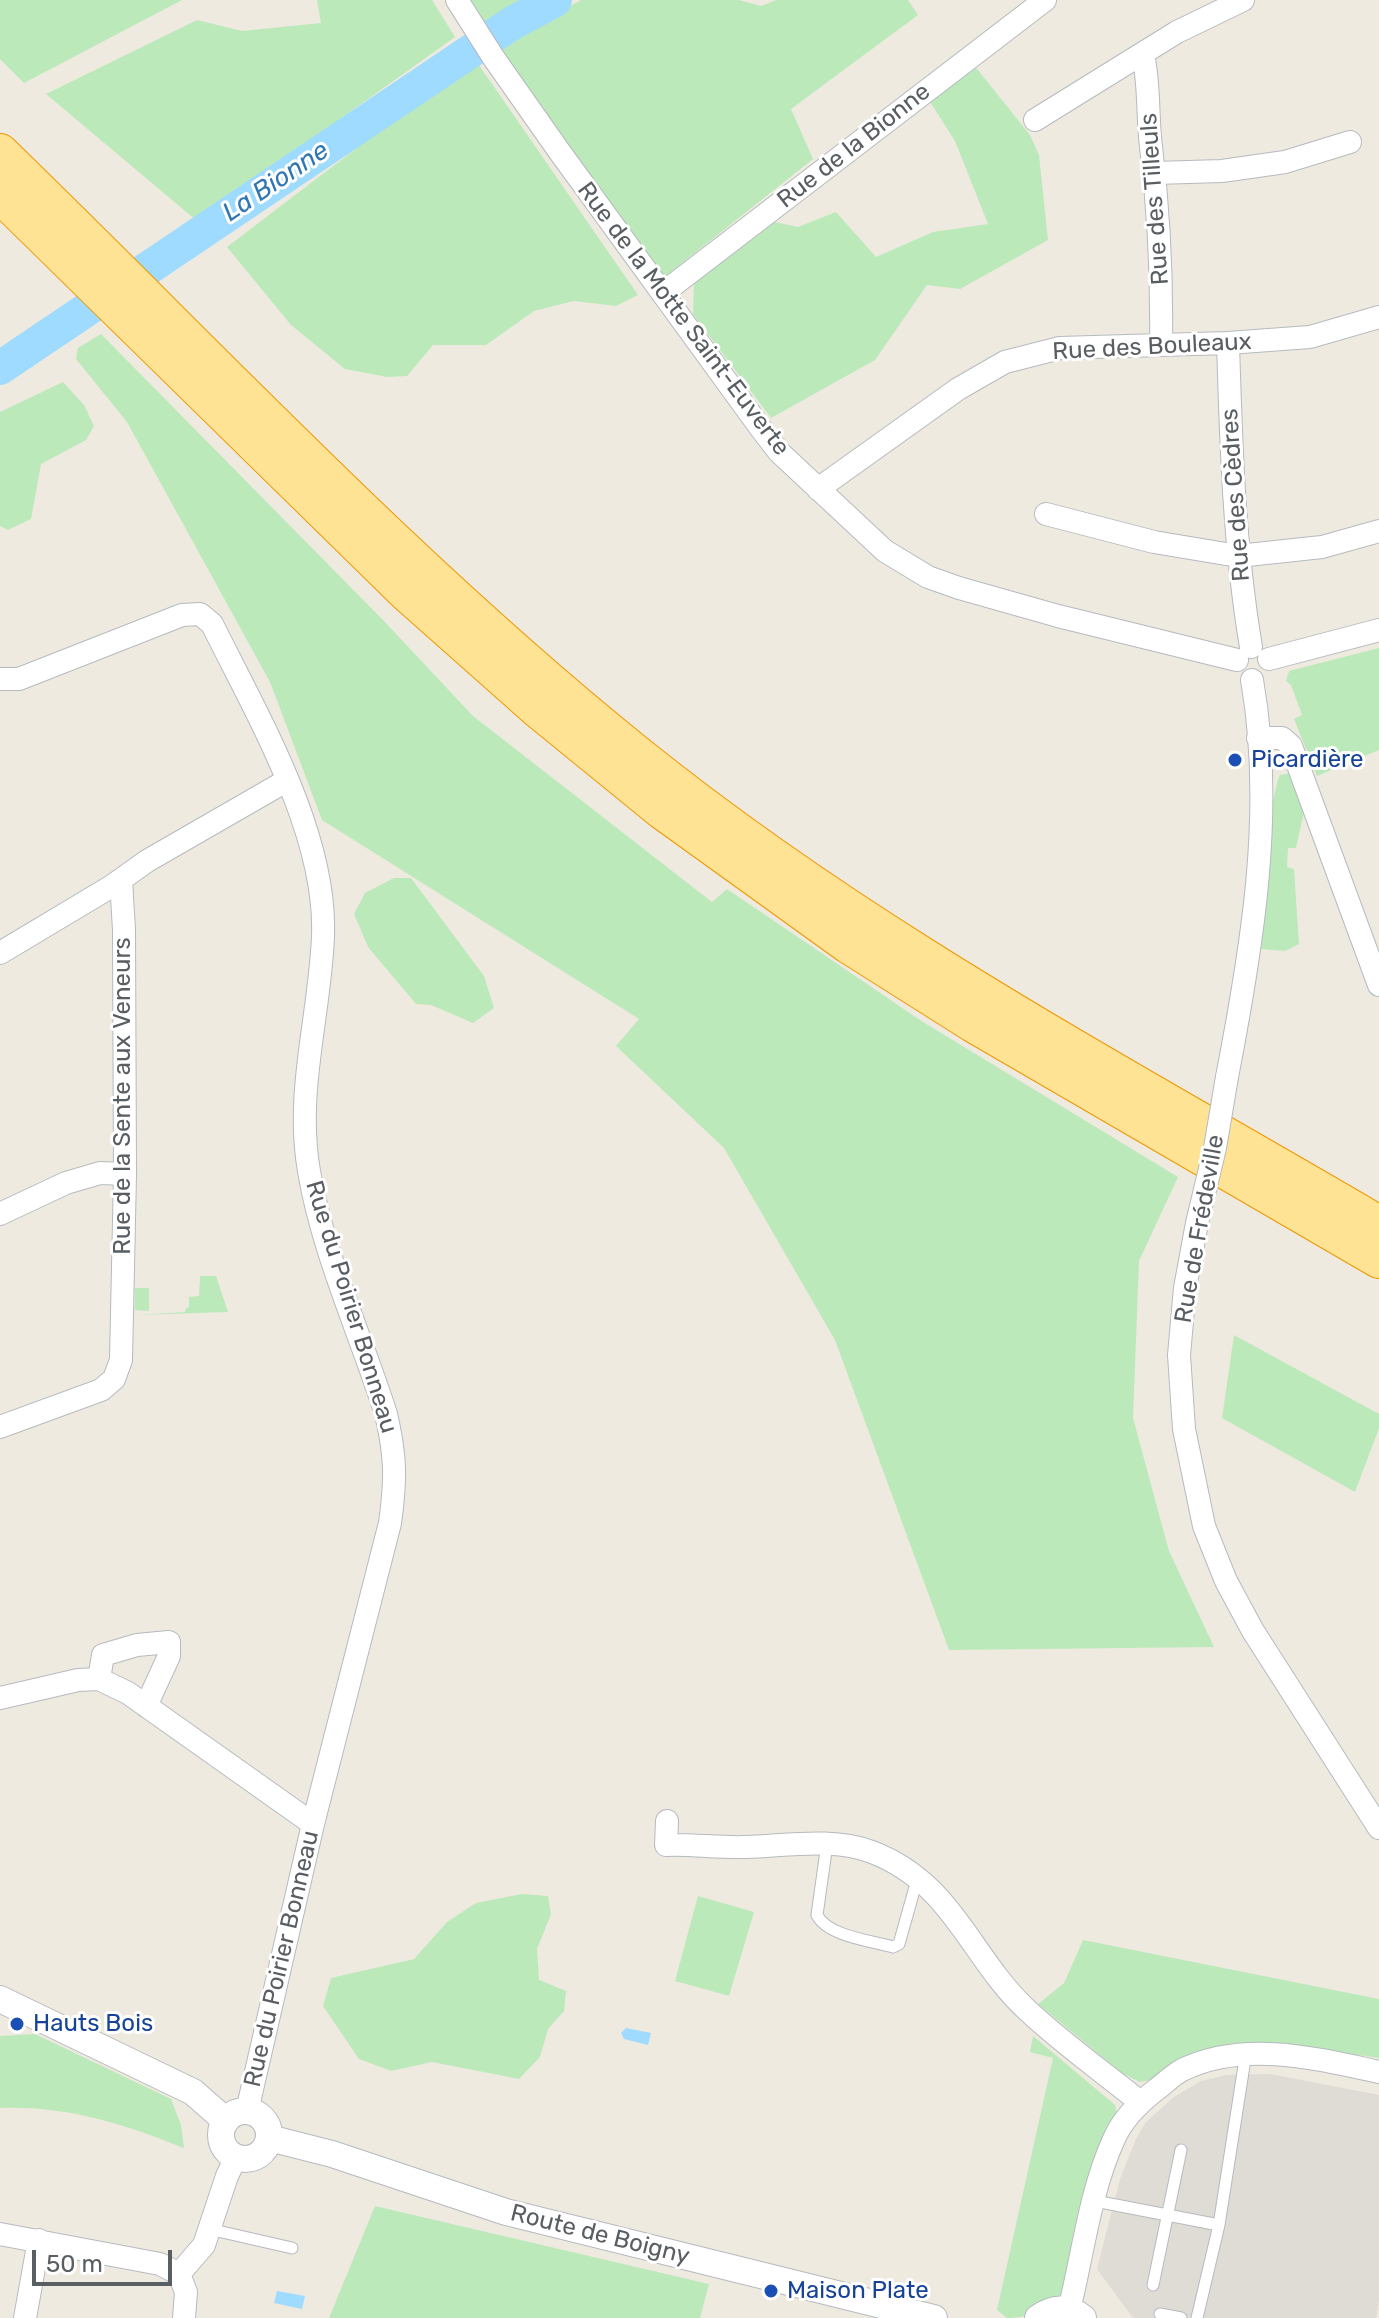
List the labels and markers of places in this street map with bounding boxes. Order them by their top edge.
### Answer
place label: Picardière [1251,746,1363,774]
marker: Picardière [1226,751,1244,769]
place label: Hauts Bois [33,2010,153,2038]
marker: Hauts Bois [8,2015,26,2033]
place label: Maison Plate [787,2277,929,2305]
marker: Maison Plate [762,2282,780,2300]

